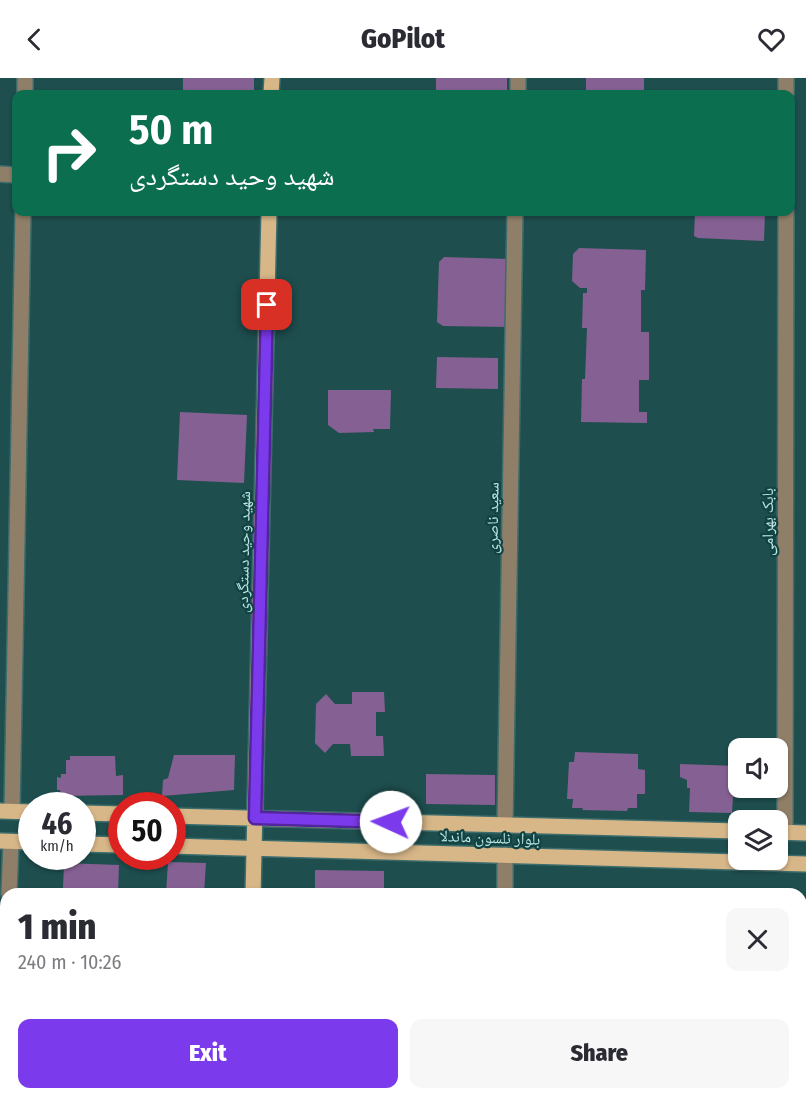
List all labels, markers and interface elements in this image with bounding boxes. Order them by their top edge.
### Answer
icon: back [18,23,51,56]
text: GoPilot [361,23,445,55]
icon: heart [755,23,788,56]
text: 50 m [129,105,213,155]
icon: right [30,114,108,192]
text: شهید وحید دستگردی [129,160,334,192]
pin [241,279,292,330]
icon: arrive [250,288,283,321]
street label: سعید ناصری [482,482,504,554]
street label: بابک بهرامی [758,488,778,556]
street label: شهید وحید دستگردی [233,491,255,613]
map controls [728,738,788,870]
button: sound [728,738,788,798]
position arrow [359,790,423,854]
speed limit sign: 50 [108,792,186,870]
text: 46 [41,806,73,842]
button: layers [728,810,788,870]
street label: بلوار نلسون ماندلا [439,826,541,850]
text: km/h [40,837,74,855]
text: 1 min [18,905,96,949]
button: close [726,908,789,971]
text: 240 m · 10:26 [18,950,121,974]
button: Exit [18,1019,398,1088]
button: Share [410,1019,789,1088]

